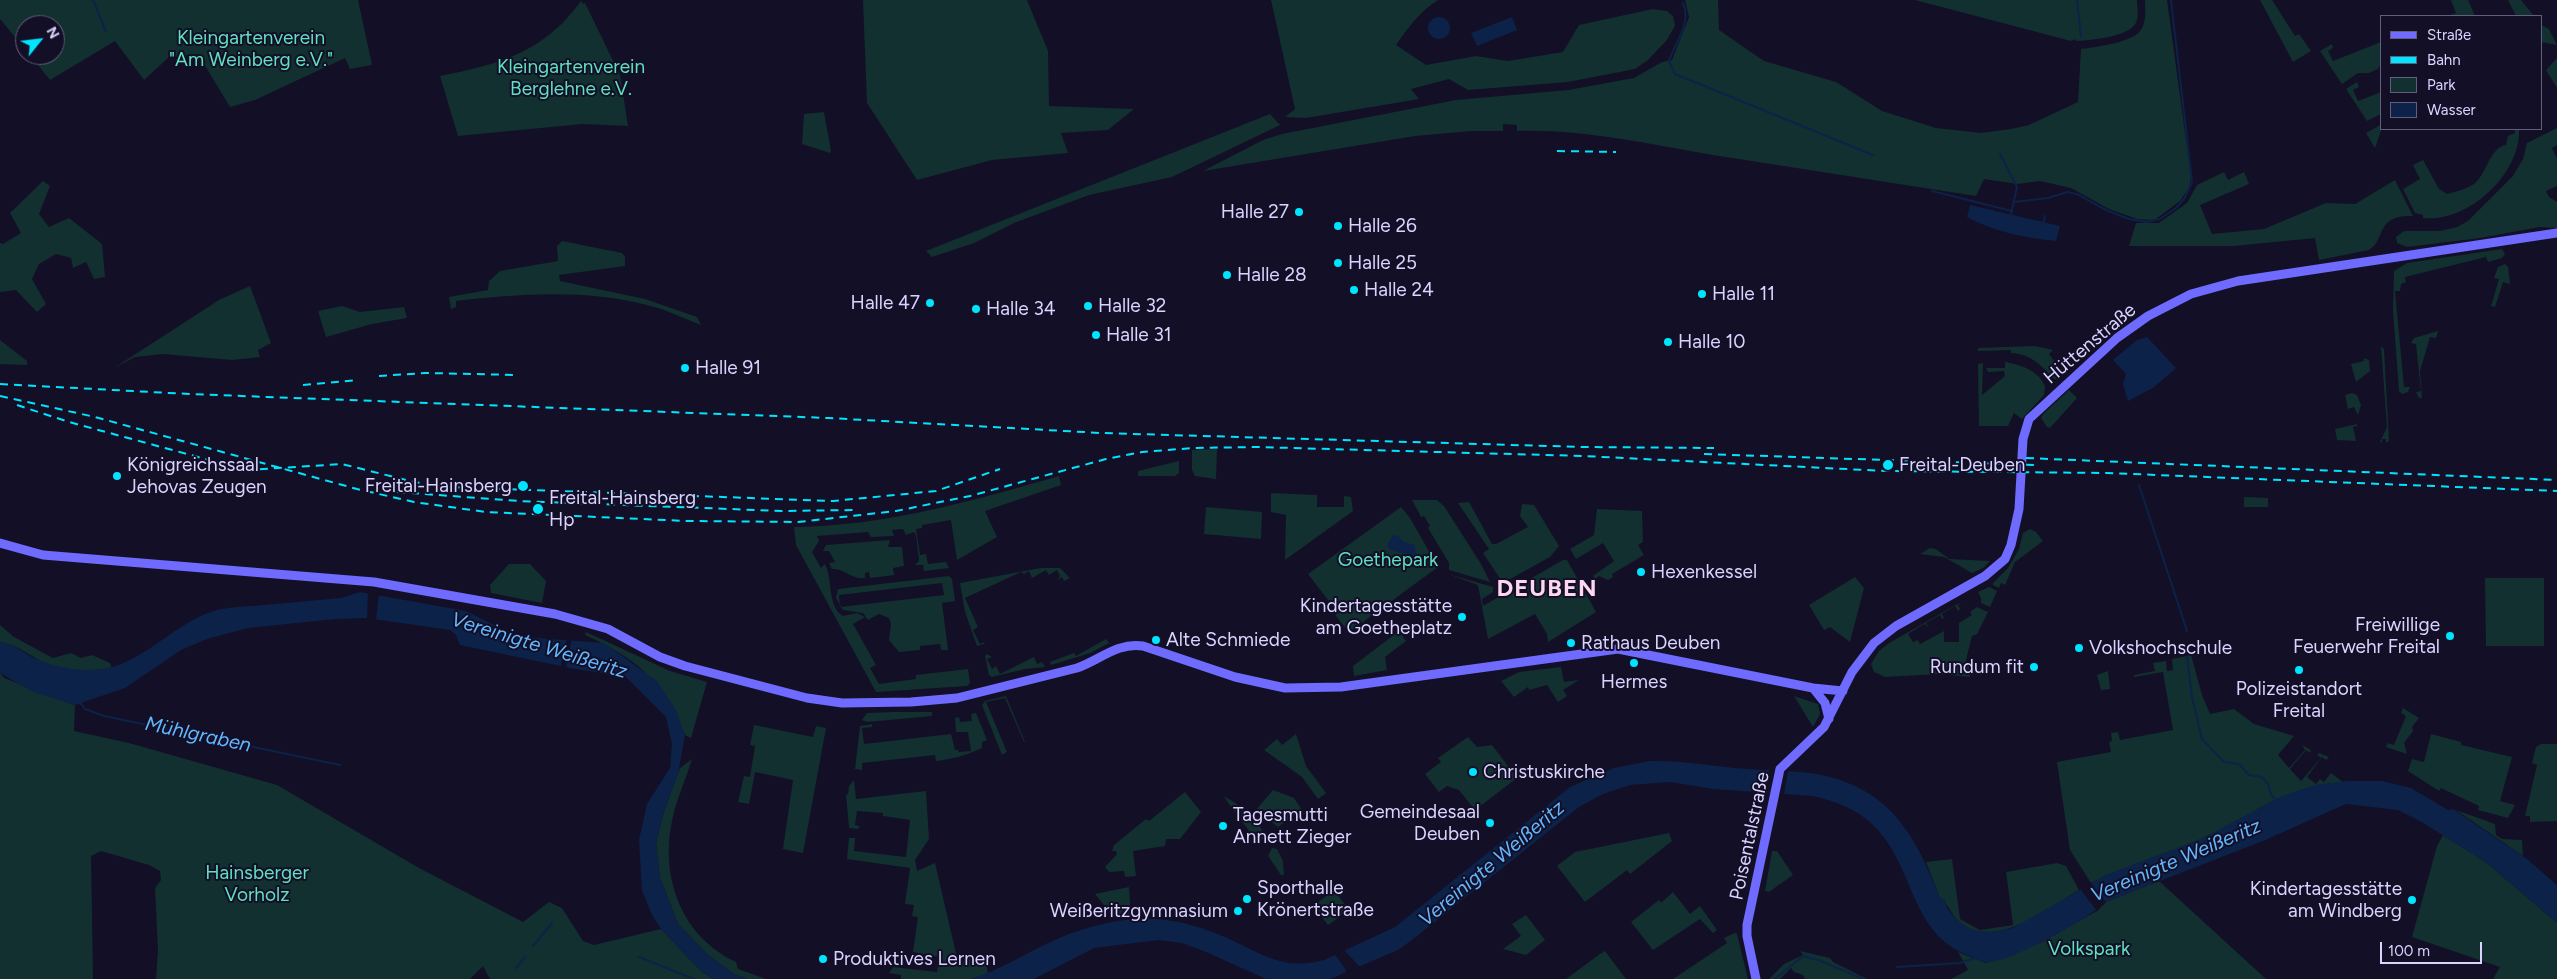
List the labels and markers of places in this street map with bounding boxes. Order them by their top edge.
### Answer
place label: Halle 27 [1221,201,1289,223]
marker: Halle 27 [1293,206,1305,218]
place label: Halle 26 [1348,215,1417,237]
marker: Halle 26 [1332,220,1344,232]
place label: Halle 25 [1348,252,1417,274]
marker: Halle 25 [1332,257,1344,269]
place label: Halle 28 [1237,264,1307,286]
marker: Halle 28 [1221,269,1233,281]
place label: Halle 24 [1364,279,1434,301]
place label: Halle 11 [1712,283,1775,305]
marker: Halle 24 [1348,284,1360,296]
marker: Halle 11 [1696,288,1708,300]
place label: Halle 47 [851,292,920,314]
place label: Halle 32 [1098,295,1166,317]
marker: Halle 47 [924,297,936,309]
place label: Halle 34 [986,298,1056,320]
marker: Halle 32 [1082,300,1094,312]
marker: Halle 34 [970,303,982,315]
place label: Halle 31 [1106,324,1172,346]
marker: Halle 31 [1090,329,1102,341]
place label: Halle 10 [1678,331,1745,353]
marker: Halle 10 [1662,336,1674,348]
place label: Halle 91 [695,357,761,379]
marker: Halle 91 [679,362,691,374]
place label: Königreichssaal Jehovas Zeugen [127,454,267,498]
place label: Freital-Deuben [1899,454,2025,476]
marker: Freital-Deuben [1881,458,1895,472]
marker: Königreichssaal Jehovas Zeugen [111,470,123,482]
place label: Freital-Hainsberg [365,475,512,497]
marker: Freital-Hainsberg [516,479,530,493]
place label: Freital-Hainsberg Hp [549,487,696,531]
marker: Freital-Hainsberg Hp [531,502,545,516]
place label: Hexenkessel [1651,561,1757,583]
marker: Hexenkessel [1635,566,1647,578]
place label: Kindertagesstätte am Goetheplatz [1300,595,1452,639]
marker: Kindertagesstätte am Goetheplatz [1456,611,1468,623]
place label: Freiwillige Feuerwehr Freital [2293,614,2440,658]
place label: Alte Schmiede [1166,629,1290,651]
marker: Freiwillige Feuerwehr Freital [2444,630,2456,642]
place label: Rathaus Deuben [1581,632,1720,654]
marker: Alte Schmiede [1150,634,1162,646]
marker: Rathaus Deuben [1565,637,1577,649]
place label: Volkshochschule [2089,637,2232,659]
marker: Volkshochschule [2073,642,2085,654]
place label: Rundum fit [1930,656,2024,678]
marker: Hermes [1628,657,1640,669]
marker: Rundum fit [2028,661,2040,673]
marker: Polizeistandort Freital [2293,664,2305,676]
place label: Hermes [1601,671,1667,693]
place label: Polizeistandort Freital [2236,678,2362,722]
place label: Christuskirche [1483,761,1605,783]
marker: Christuskirche [1467,766,1479,778]
place label: Gemeindesaal Deuben [1360,801,1480,845]
place label: Tagesmutti Annett Zieger [1233,804,1351,848]
marker: Gemeindesaal Deuben [1484,817,1496,829]
marker: Tagesmutti Annett Zieger [1217,820,1229,832]
place label: Sporthalle Krönertstraße [1257,877,1374,921]
place label: Kindertagesstätte am Windberg [2250,878,2402,922]
marker: Sporthalle Krönertstraße [1241,893,1253,905]
marker: Kindertagesstätte am Windberg [2406,894,2418,906]
place label: Weißeritzgymnasium [1050,900,1228,922]
marker: Weißeritzgymnasium [1232,905,1244,917]
place label: Produktives Lernen [833,948,996,970]
marker: Produktives Lernen [817,953,829,965]

